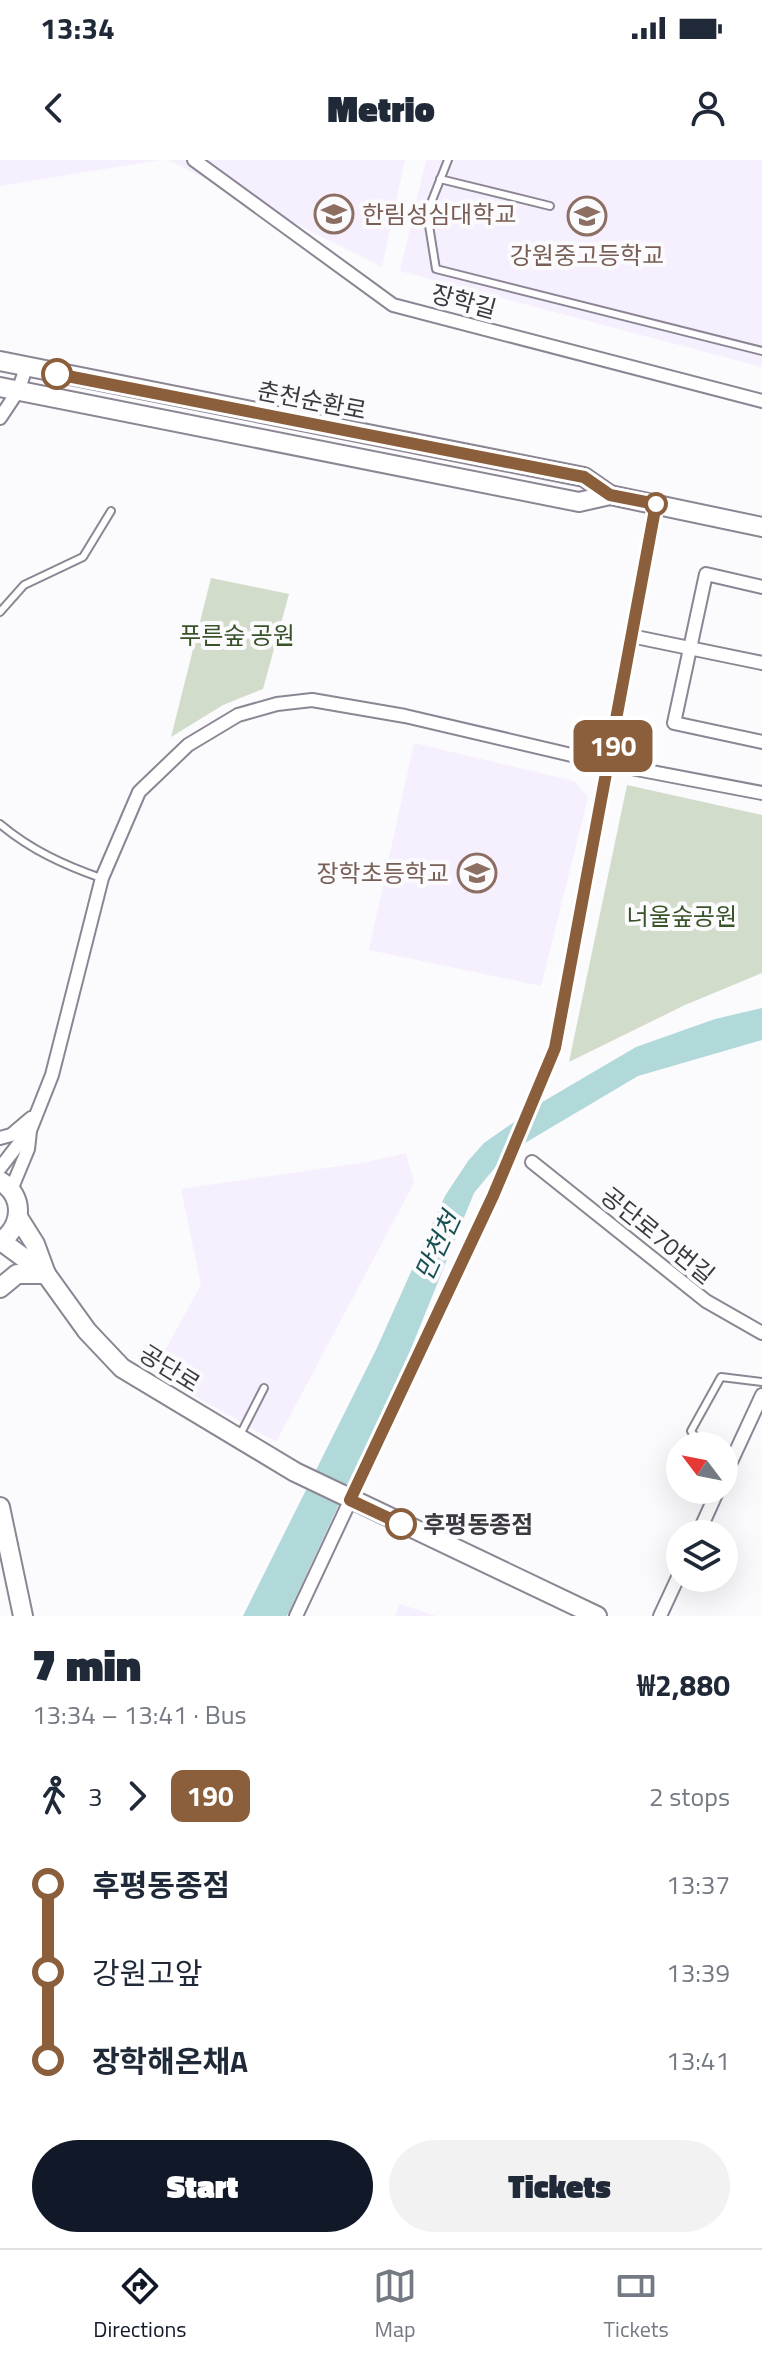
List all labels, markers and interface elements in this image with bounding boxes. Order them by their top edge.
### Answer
text: 13:34 [40,5,115,51]
text: Metrio [327,81,435,136]
icon: back [32,86,76,130]
icon: person [686,86,730,130]
school or university icon: 한림성심대학교 [313,193,355,235]
school or university icon: 강원중고등학교 [566,195,608,237]
place label: 한림성심대학교 [362,196,517,232]
place label: 강원중고등학교 [510,237,664,273]
street label: 장학길 [427,275,501,327]
unlabelled marker [42,359,72,389]
street label: 춘천순환로 [254,372,370,428]
unlabelled marker [645,493,667,515]
park label: 푸른숲 공원 [179,617,295,653]
line badge: 190 [567,720,659,772]
text: 190 [589,724,637,767]
school or university icon: 장학초등학교 [456,852,498,894]
place label: 장학초등학교 [317,855,449,891]
park label: 너울숲공원 [627,898,737,934]
street label: 공단로70번길 [593,1178,723,1292]
water label: 만천천 [404,1202,471,1287]
street label: 공단로 [132,1335,208,1401]
north arrow [666,1432,738,1504]
map controls [666,1432,738,1592]
place label: 후평동종점 [423,1506,533,1542]
marker: 후평동종점 [386,1509,416,1539]
button: layers [666,1520,738,1592]
text: 7 min [32,1631,141,1698]
text: ₩2,880 [637,1662,730,1708]
text: 13:34 – 13:41 · Bus [32,1695,247,1734]
icon: walk [32,1774,76,1818]
icon: forward [115,1774,159,1818]
text: 190 [187,1774,234,1817]
text: 3 [88,1777,103,1816]
text: 2 stops [649,1777,730,1816]
text: 후평동종점 [92,1862,230,1908]
text: 13:37 [666,1865,730,1904]
text: 강원고앞 [92,1950,202,1996]
text: 13:39 [666,1953,730,1992]
text: 장학해온채A [92,2038,248,2084]
text: 13:41 [666,2041,730,2080]
button: Start [32,2140,373,2232]
button: Tickets [389,2140,730,2232]
tab: Directions [93,2264,187,2346]
tab: Map [373,2264,417,2346]
tab: Tickets [604,2264,669,2346]

